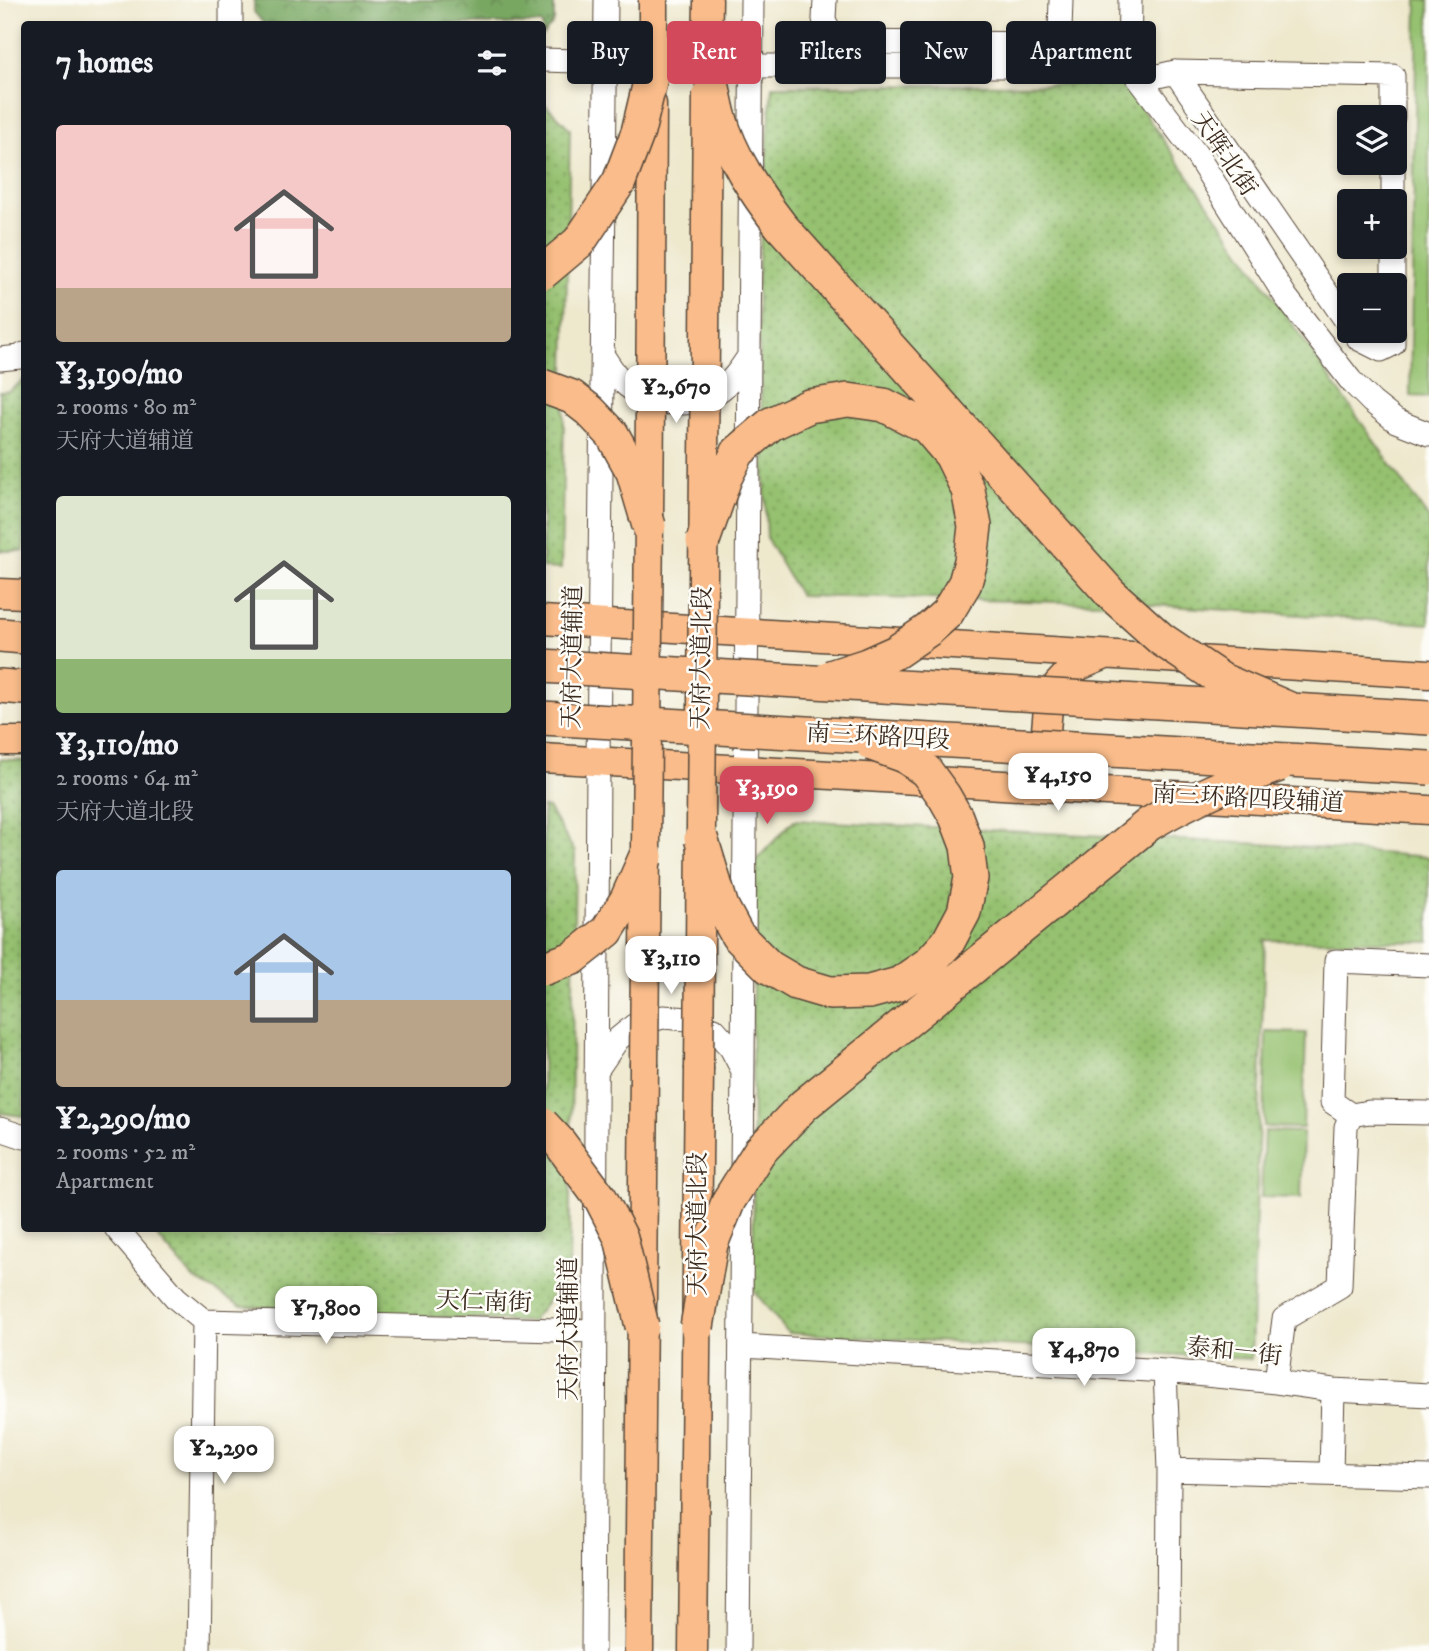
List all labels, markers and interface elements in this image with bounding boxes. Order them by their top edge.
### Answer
chip: Buy [567,21,653,84]
chip: Rent [667,21,761,84]
chip: Filters [775,21,886,84]
chip: New [900,21,992,84]
chip: Apartment [1006,21,1156,84]
icon: filters [473,44,511,82]
text: 7 homes [56,45,153,82]
map controls [1337,105,1407,343]
button: layers [1337,105,1407,175]
street label: 天晖北街 [1185,106,1263,202]
icon: home [221,171,347,297]
button: + [1337,189,1407,259]
button: − [1337,273,1407,343]
text: ¥3,190/mo [56,356,183,393]
pin: ¥2,670 [619,366,733,425]
text: ¥2,670 [641,373,711,402]
text: 2 rooms · 80 m² [56,393,196,422]
text: 天府大道辅道 [56,427,194,456]
icon: home [221,542,347,668]
street label: 天府大道辅道 [557,585,589,729]
street label: 天府大道北段 [686,586,718,730]
street label: 南三环路四段 [805,718,951,756]
text: ¥3,110/mo [56,727,179,764]
pin: ¥4,150 [1001,754,1115,813]
text: ¥4,150 [1024,761,1092,790]
text: 2 rooms · 64 m² [56,764,198,793]
pin: ¥3,190 [710,766,824,826]
text: ¥3,190 [736,774,798,803]
street label: 南三环路四段辅道 [1151,779,1345,819]
text: 天府大道北段 [56,798,194,827]
icon: home [221,915,347,1041]
pin: ¥3,110 [614,936,728,996]
text: ¥3,110 [641,944,701,973]
text: ¥2,290/mo [56,1101,190,1138]
text: 2 rooms · 52 m² [56,1138,195,1167]
street label: 天府大道北段 [683,1152,713,1296]
text: Apartment [56,1167,154,1196]
street label: 天府大道辅道 [554,1257,584,1401]
street label: 天仁南街 [436,1285,532,1319]
pin: ¥7,800 [269,1286,383,1346]
text: ¥7,800 [291,1294,361,1323]
pin: ¥4,870 [1027,1328,1141,1388]
street label: 泰和一街 [1185,1332,1283,1372]
text: ¥4,870 [1048,1336,1120,1365]
pin: ¥2,290 [167,1426,281,1486]
text: ¥2,290 [190,1434,258,1463]

